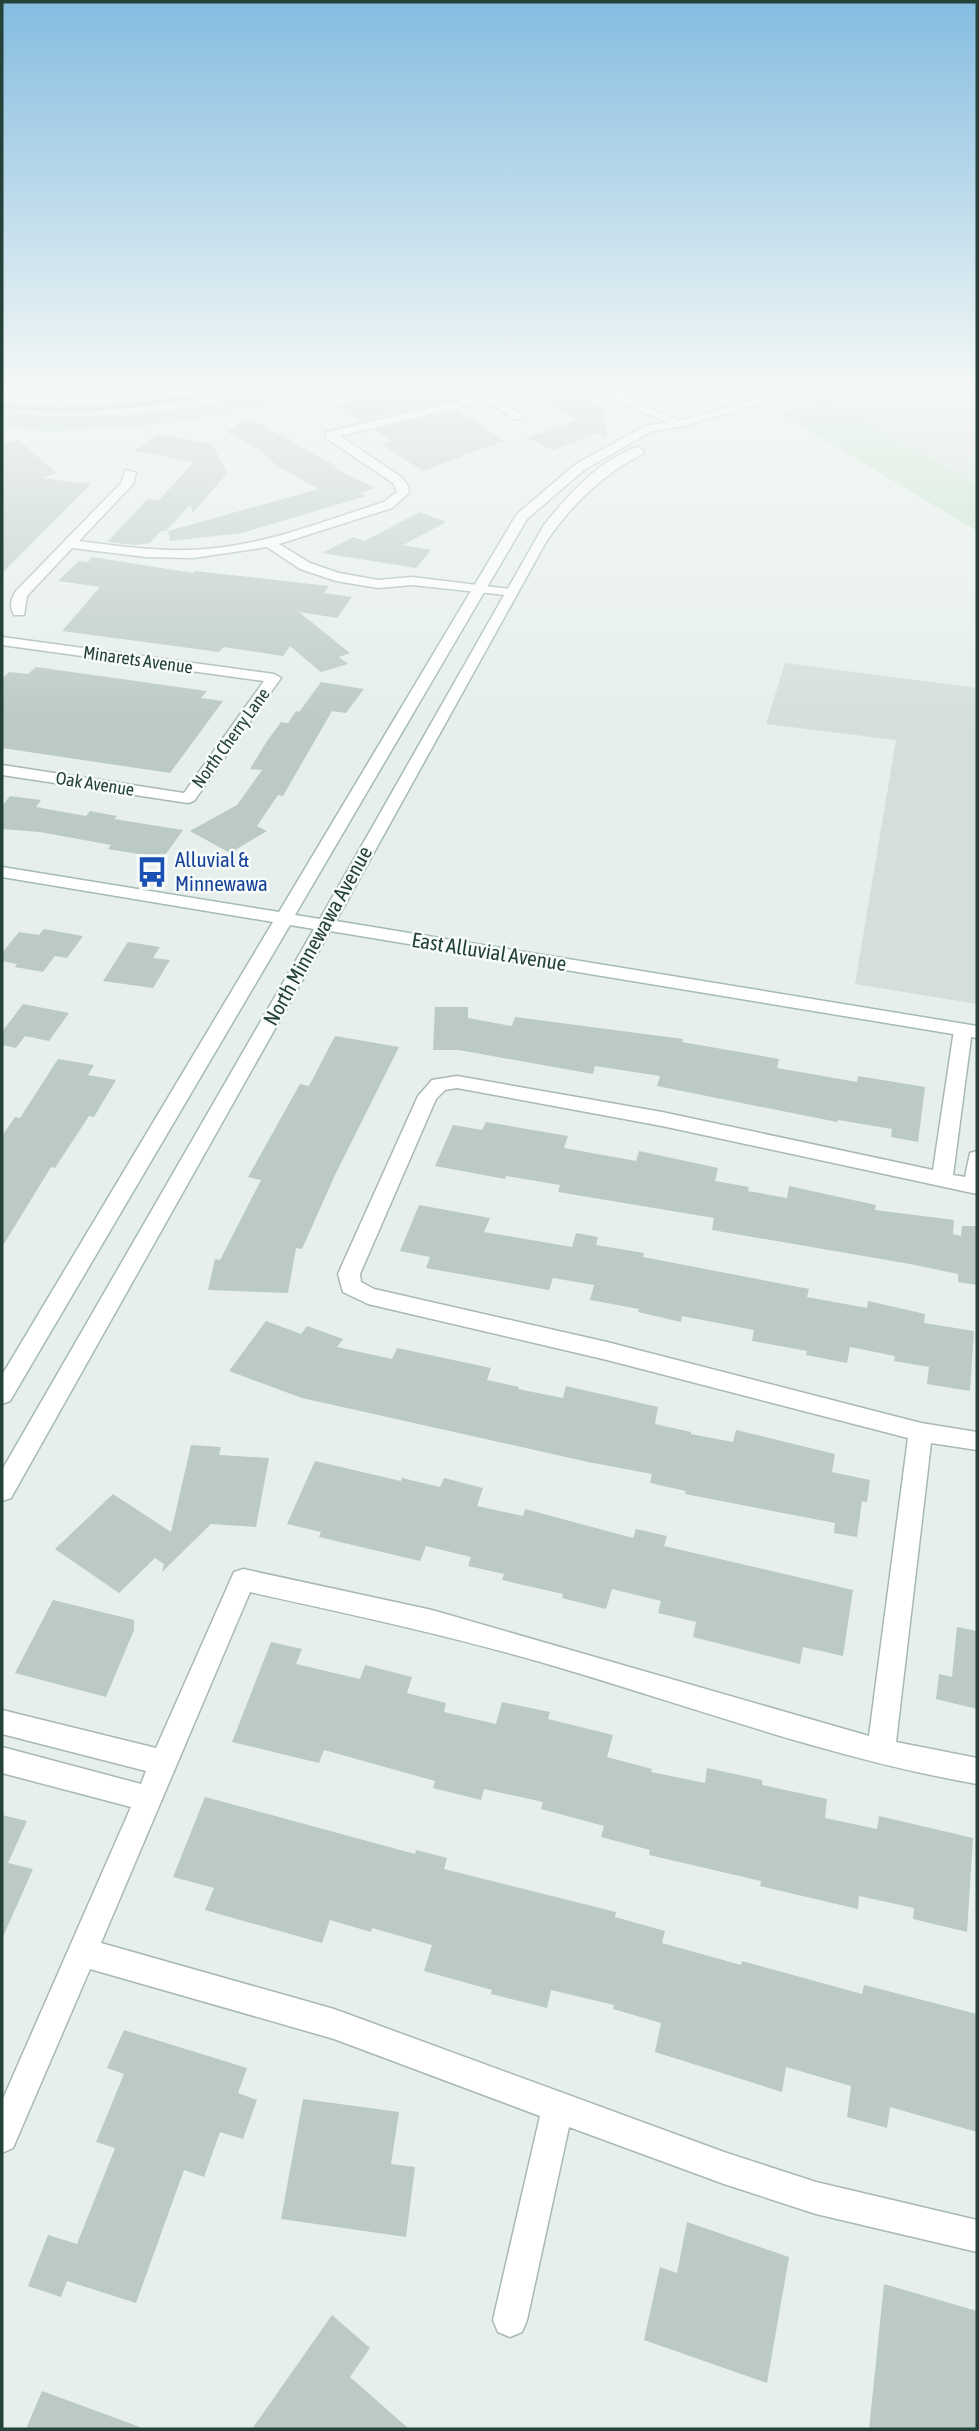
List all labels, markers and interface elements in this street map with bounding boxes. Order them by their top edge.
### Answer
street label: Minarets Avenue [82,641,194,678]
street label: North Cherry Lane [187,684,274,792]
street label: Oak Avenue [54,767,136,800]
street label: North Minnewawa Avenue [258,842,376,1029]
place label: Alluvial & Minnewawa [175,847,268,895]
bus stop icon: Alluvial & Minnewawa [135,855,169,889]
street label: East Alluvial Avenue [410,927,568,975]

